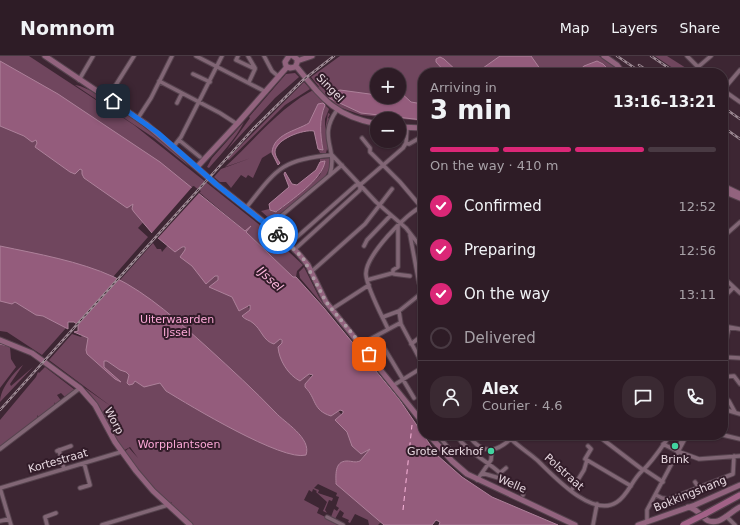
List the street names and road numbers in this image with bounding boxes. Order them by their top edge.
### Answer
street label: Singel [314,71,346,105]
street label: Worp [102,405,126,437]
street label: Kortestraat [27,446,90,476]
street label: Polstraat [542,451,587,493]
street label: Welle [496,472,529,496]
street label: Bokkingshang [652,473,728,515]

